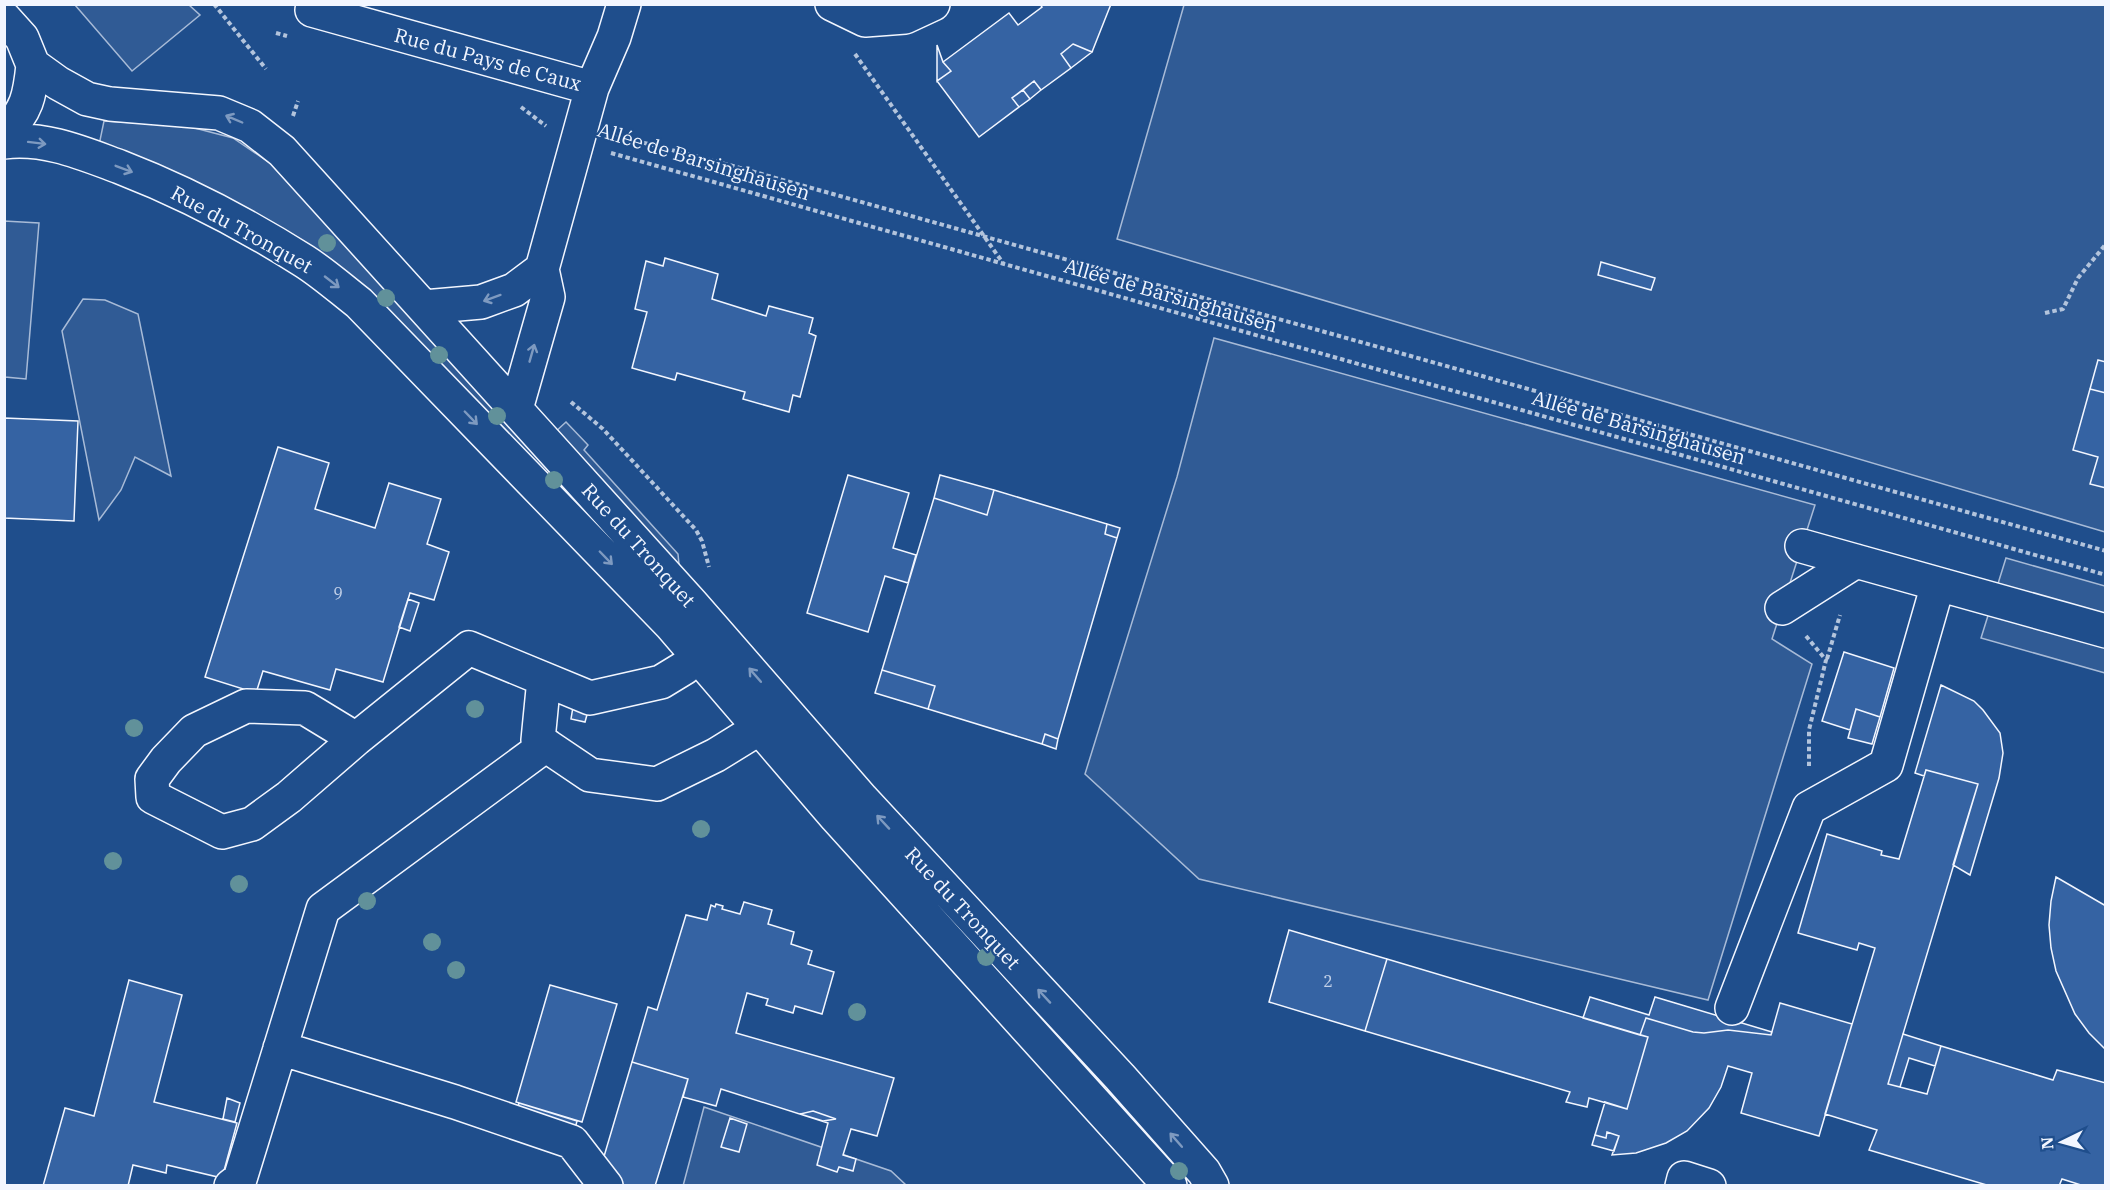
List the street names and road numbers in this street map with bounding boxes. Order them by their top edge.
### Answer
street label: Rue du Pays de Caux [391,21,585,97]
street label: Allée de Barsinghausen [594,116,814,206]
street label: Rue du Tronquet [166,179,318,279]
street label: Allée de Barsinghausen [1061,252,1281,338]
street label: Allée de Barsinghausen [1529,384,1749,470]
street label: Rue du Tronquet [576,477,702,613]
street label: Rue du Tronquet [899,841,1027,975]

